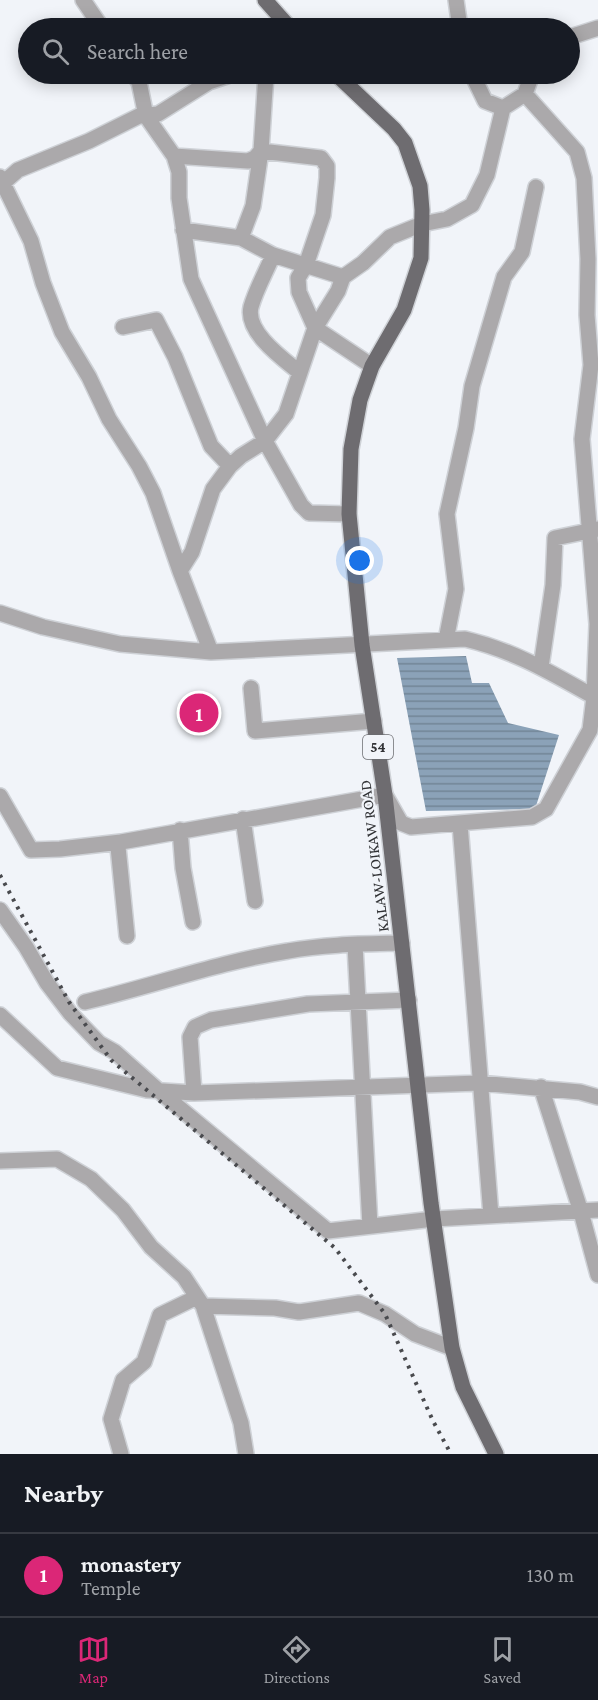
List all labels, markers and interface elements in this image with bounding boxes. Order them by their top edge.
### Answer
search box [18,18,580,84]
icon: search [39,35,72,68]
text: Search here [87,39,188,64]
your location [345,546,374,575]
pin: 1 [180,690,218,736]
road number: 54 [363,735,393,759]
street label: KALAW-LOIKAW ROAD [356,779,392,933]
text: Nearby [24,1479,103,1508]
text: monastery [81,1552,181,1577]
text: 1 [40,1564,47,1586]
text: 130 m [527,1564,574,1586]
text: Temple [81,1577,141,1599]
tab: Map [77,1633,110,1686]
tab: Directions [264,1633,330,1686]
tab: Saved [484,1633,521,1686]

